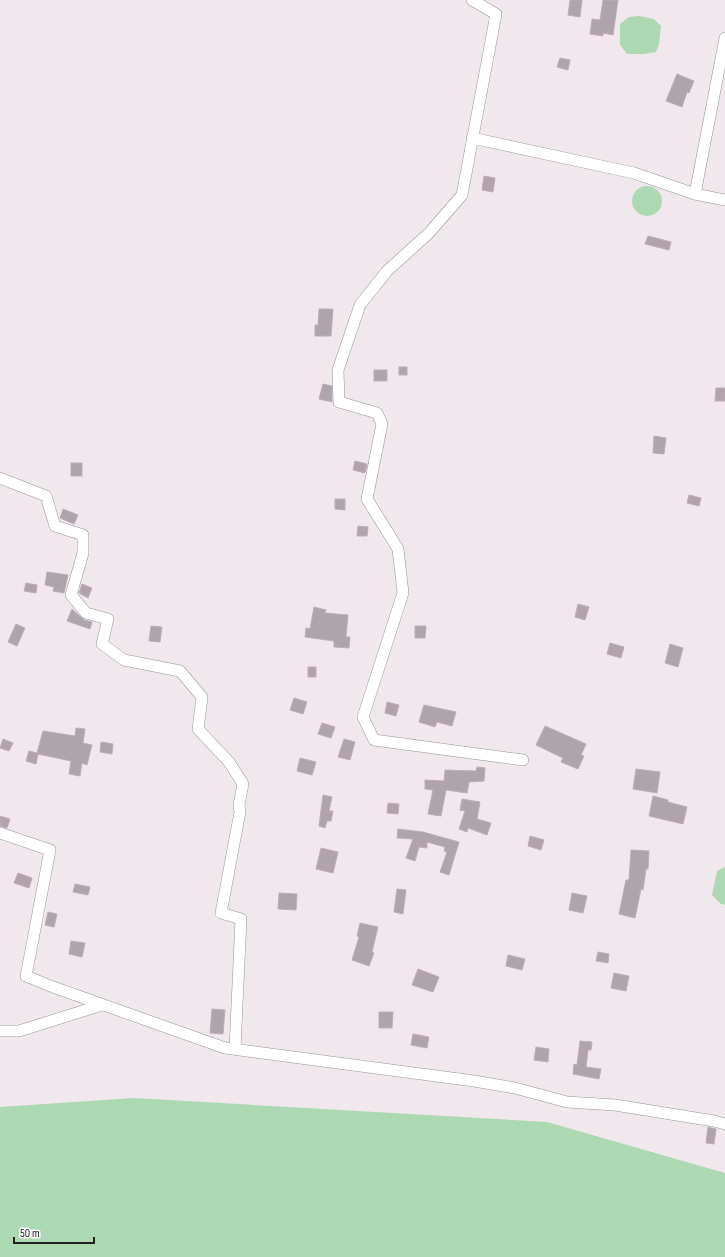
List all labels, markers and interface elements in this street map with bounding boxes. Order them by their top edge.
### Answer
scale bar [14,1219,94,1245]
text: 50 m [20,1226,40,1241]

